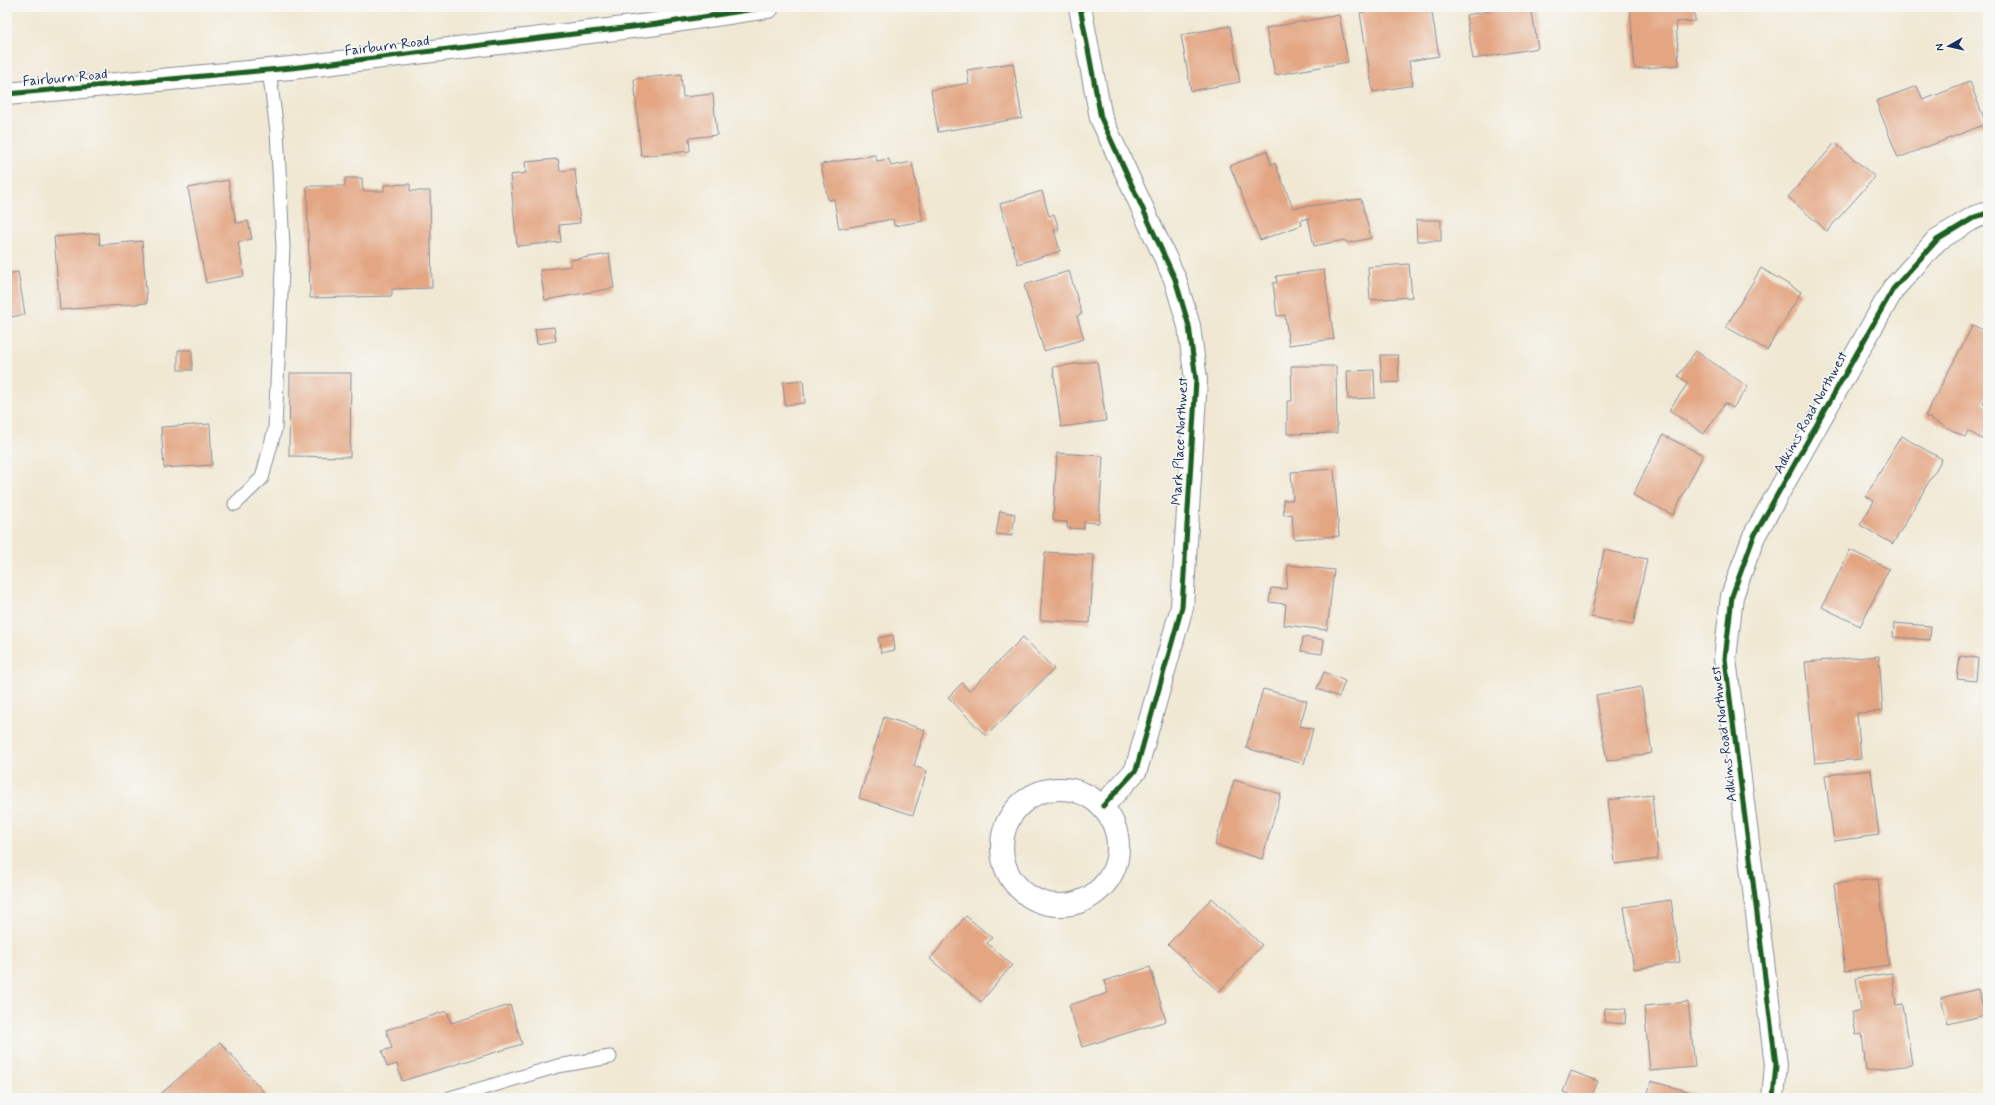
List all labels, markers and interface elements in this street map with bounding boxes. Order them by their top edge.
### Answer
north arrow [1929,26,1969,66]
street label: Fairburn Road [344,32,430,60]
text: N [1933,43,1948,52]
street label: Fairburn Road [22,65,108,91]
street label: Adkins Road Northwest [1770,348,1852,477]
street label: Mark Place Northwest [1168,376,1192,506]
street label: Adkins Road Northwest [1707,664,1741,803]

